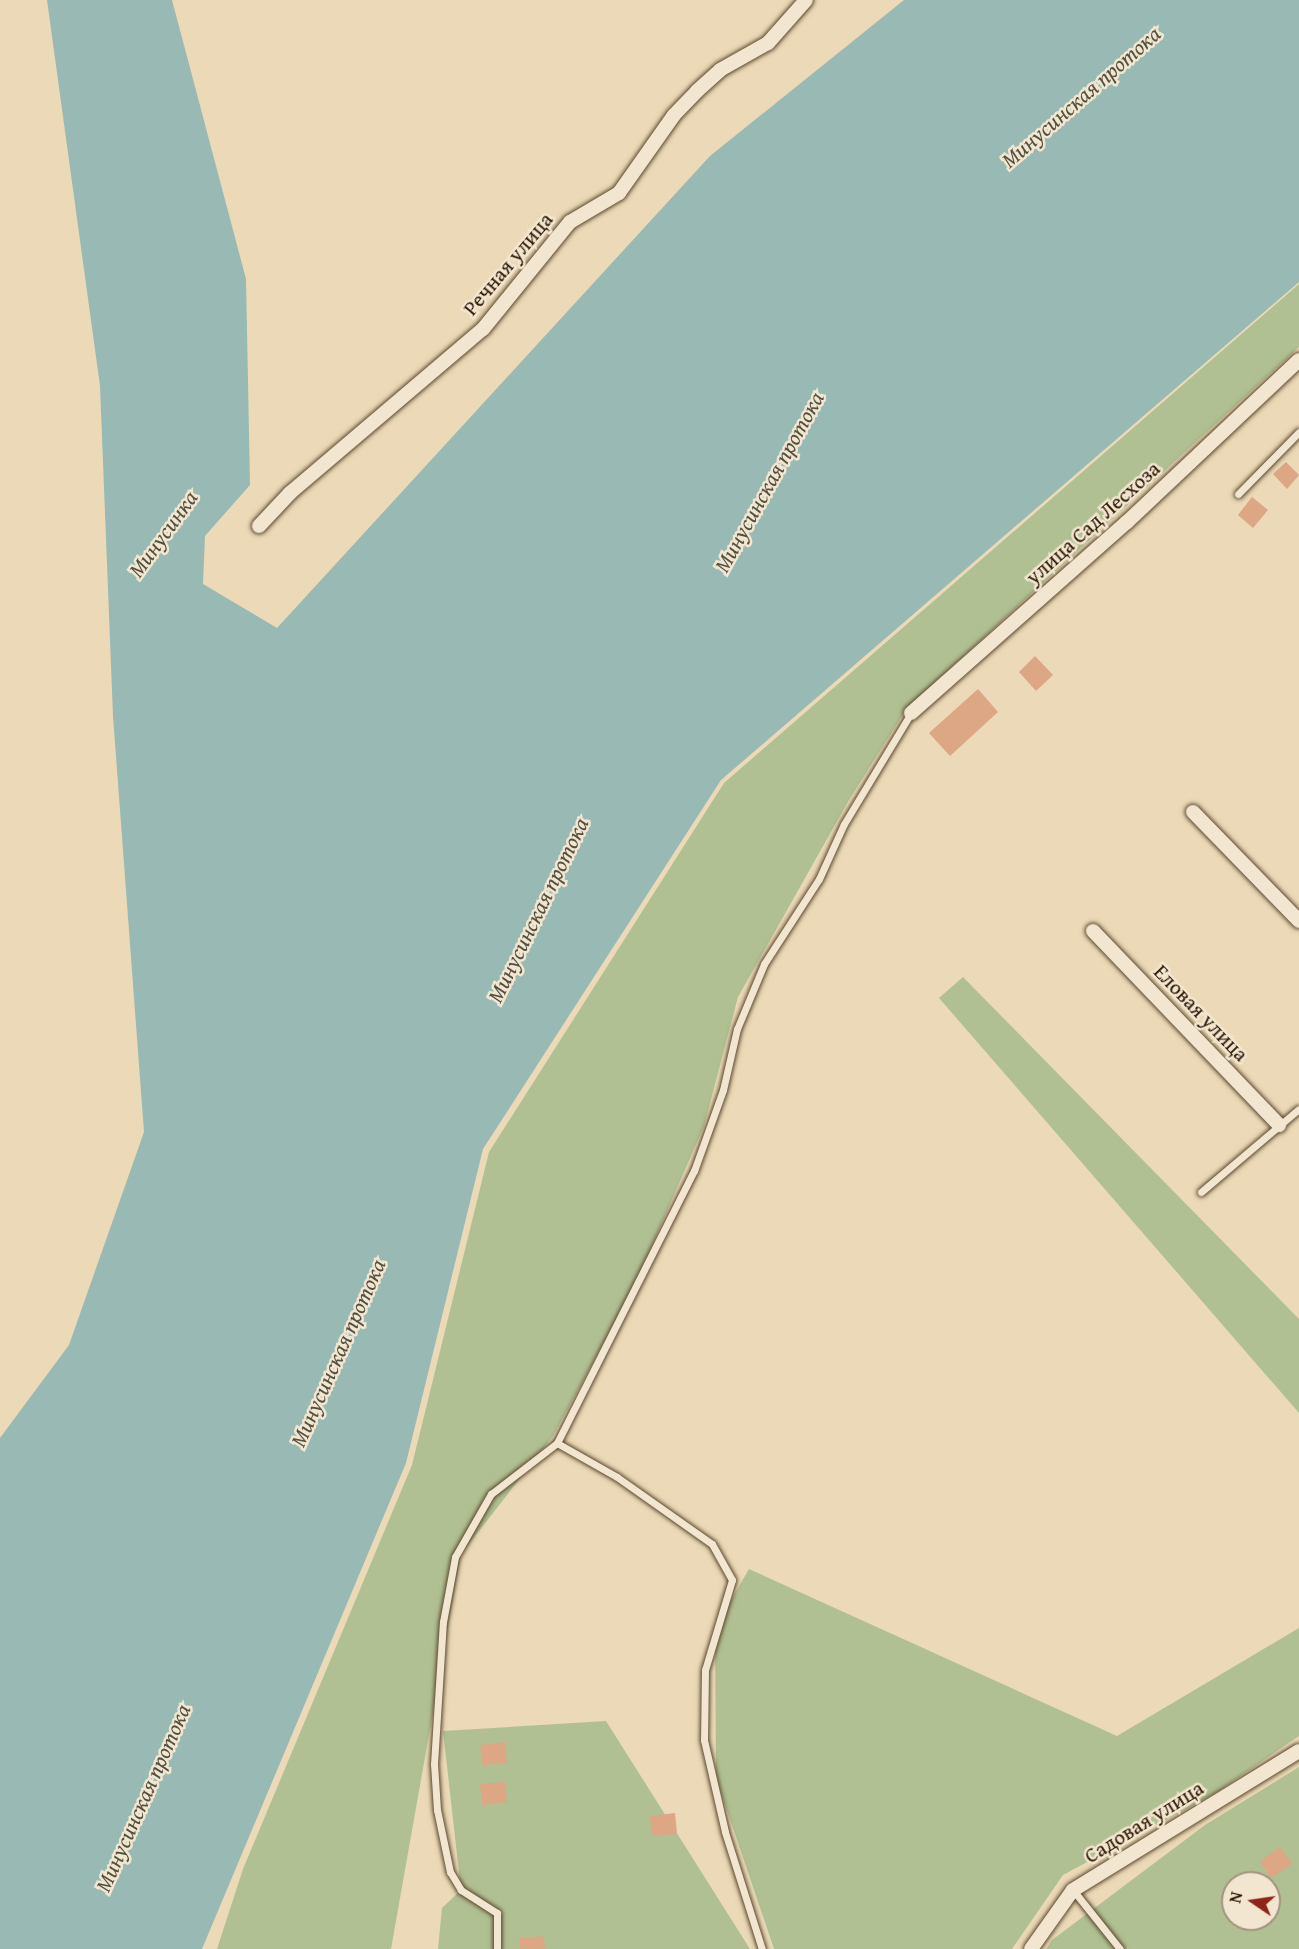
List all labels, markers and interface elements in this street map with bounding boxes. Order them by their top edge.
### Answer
water label: Минусинская протока [996,21,1166,173]
street label: Речная улица [458,207,558,321]
water label: Минусинская протока [708,387,830,577]
street label: улица Сад Лесхоза [1021,456,1165,590]
water label: Минусинка [123,486,203,582]
water label: Минусинская протока [482,813,594,1007]
street label: Еловая улица [1148,959,1254,1067]
water label: Минусинская протока [285,1255,391,1451]
water label: Минусинская протока [90,1700,196,1896]
street label: Садовая улица [1080,1775,1208,1869]
north arrow [1221,1871,1281,1931]
text: N [1223,1889,1248,1905]

